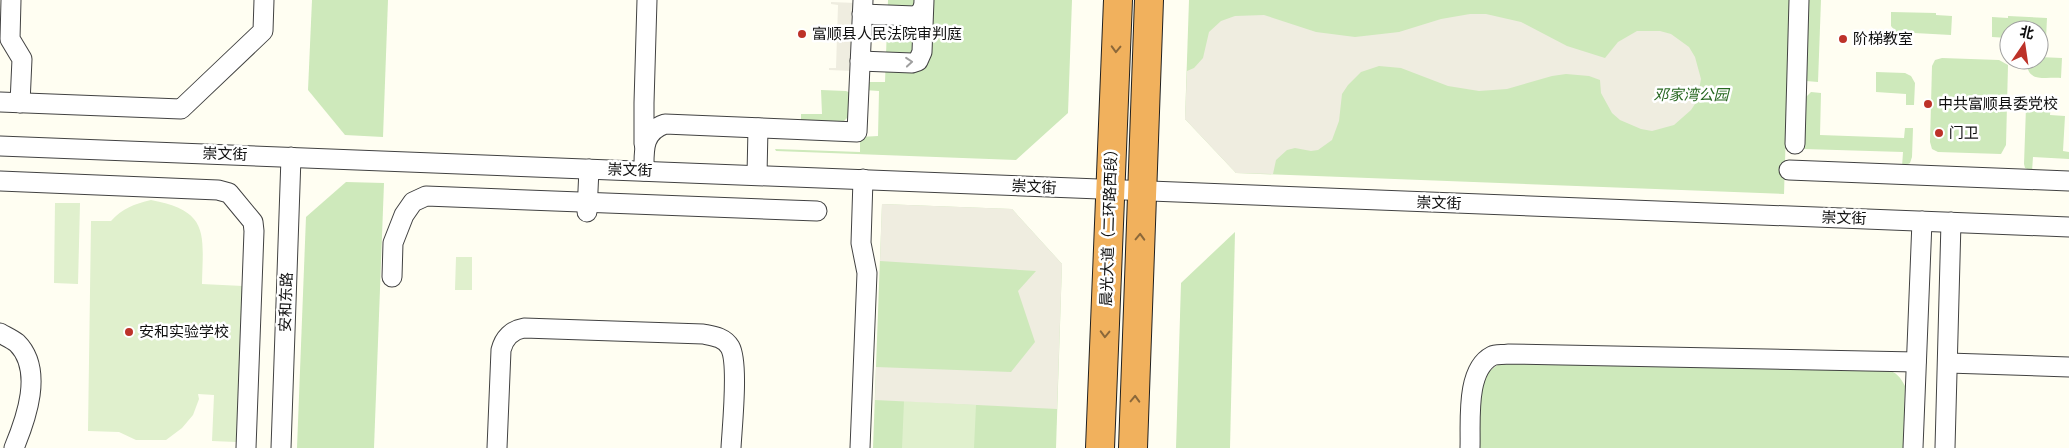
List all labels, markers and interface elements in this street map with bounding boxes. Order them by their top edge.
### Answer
north arrow [1999,20,2049,70]
text: 北 [2018,23,2036,43]
place label: 富顺县人民法院审判庭 [812,25,962,43]
marker: 富顺县人民法院审判庭 [796,28,808,40]
place label: 阶梯教室 [1853,30,1913,48]
marker: 阶梯教室 [1837,33,1849,45]
one-way arrow [1110,45,1121,53]
one-way arrow [905,57,913,68]
park label: 邓家湾公园 [1653,86,1730,104]
place label: 中共富顺县委党校 [1938,95,2058,113]
marker: 中共富顺县委党校 [1922,98,1934,110]
place label: 门卫 [1949,124,1979,142]
marker: 门卫 [1933,127,1945,139]
street label: 晨光大道（二环路西段） [1097,141,1121,307]
street label: 崇文街 [202,144,248,164]
street label: 崇文街 [607,160,653,180]
street label: 崇文街 [1011,177,1057,197]
street label: 崇文街 [1416,193,1462,213]
street label: 崇文街 [1821,208,1867,228]
one-way arrow [1135,233,1146,241]
street label: 安和东路 [276,272,296,332]
place label: 安和实验学校 [139,323,229,341]
marker: 安和实验学校 [123,326,135,338]
one-way arrow [1099,330,1110,338]
one-way arrow [1129,395,1140,403]

